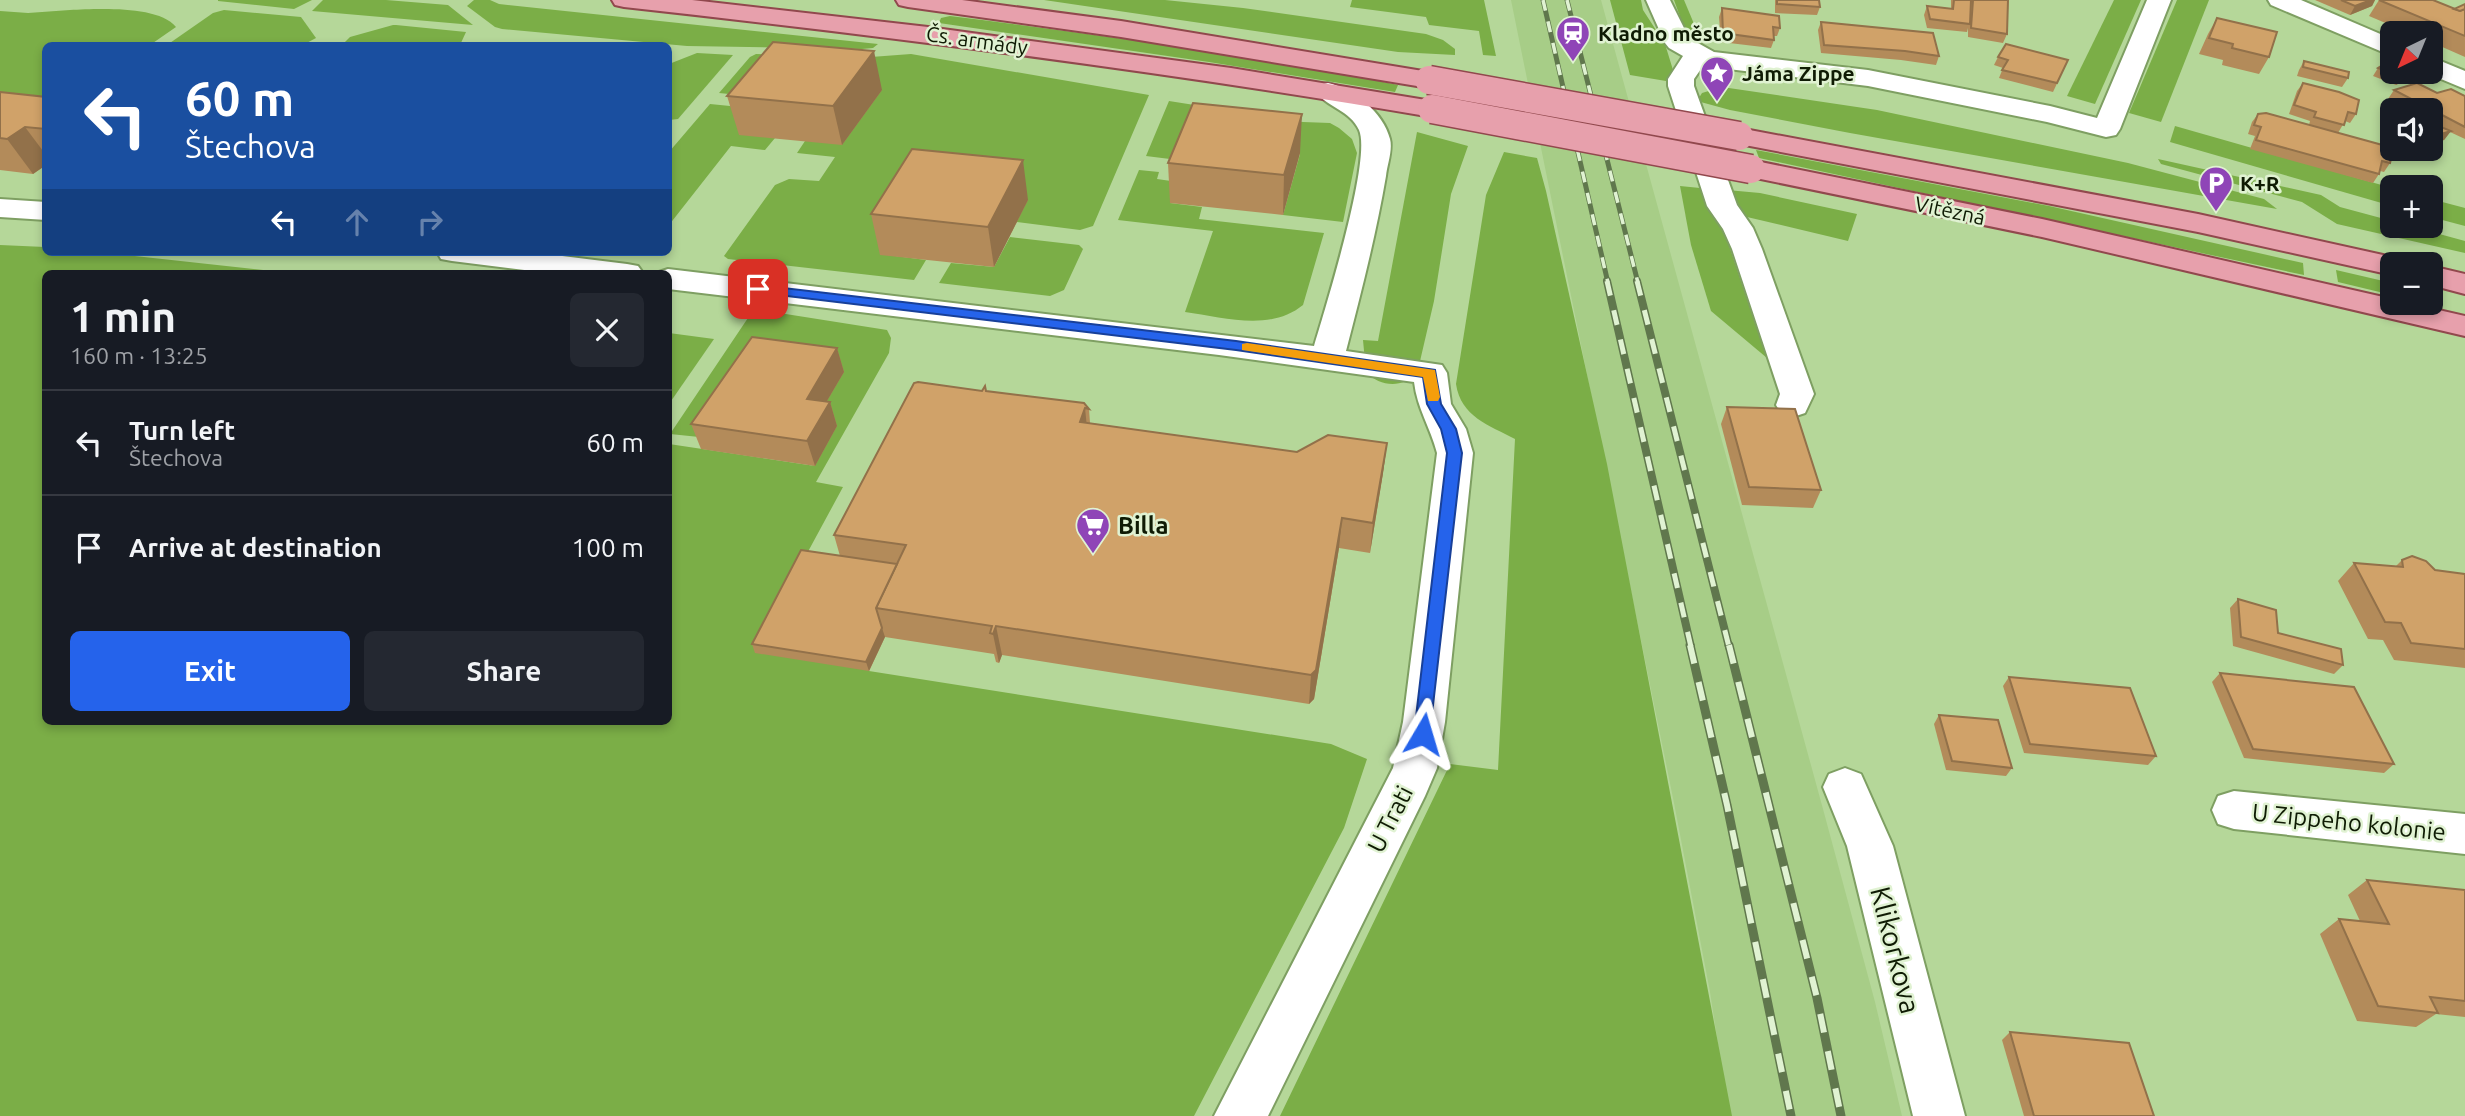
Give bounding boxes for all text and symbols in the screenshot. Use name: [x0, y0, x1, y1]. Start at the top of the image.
station icon: Kladno město: [1554, 14, 1592, 63]
street label: Čs. armády: [925, 21, 1029, 59]
place label: Kladno město: [1598, 21, 1734, 45]
north arrow: [2380, 21, 2443, 84]
map controls: [2380, 21, 2443, 315]
place icon: Jáma Zippe: [1698, 54, 1736, 103]
place label: Jáma Zippe: [1742, 61, 1855, 85]
icon: left: [70, 70, 161, 161]
text: 60 m: [185, 70, 294, 125]
button: sound: [2380, 98, 2443, 161]
text: Štechova: [185, 128, 316, 164]
parking icon: K+R: [2197, 164, 2235, 213]
place label: K+R: [2240, 171, 2280, 195]
button: +: [2380, 175, 2443, 238]
street label: Vítězná: [1913, 191, 1987, 229]
icon: left: [265, 203, 303, 241]
icon: ahead: [338, 203, 376, 241]
icon: right: [411, 203, 449, 241]
button: −: [2380, 252, 2443, 315]
pin: [728, 259, 788, 319]
icon: arrive: [739, 270, 777, 308]
text: 1 min: [70, 293, 176, 340]
button: close: [570, 293, 644, 367]
text: 160 m · 13:25: [70, 343, 208, 368]
text: Turn left: [129, 416, 235, 445]
icon: left: [70, 424, 108, 462]
text: 60 m: [586, 428, 644, 457]
text: Štechova: [129, 445, 223, 470]
supermarket icon: Billa: [1074, 506, 1112, 555]
place label: Billa: [1118, 512, 1168, 539]
icon: arrive: [70, 529, 108, 567]
text: Arrive at destination: [129, 533, 382, 562]
text: 100 m: [572, 533, 644, 562]
button: Exit: [70, 631, 350, 711]
button: Share: [364, 631, 644, 711]
position arrow: [1386, 697, 1460, 771]
street label: U Trati: [1362, 781, 1418, 857]
street label: U Zippeho kolonie: [2251, 798, 2447, 846]
street label: Klikorkova: [1865, 883, 1927, 1017]

